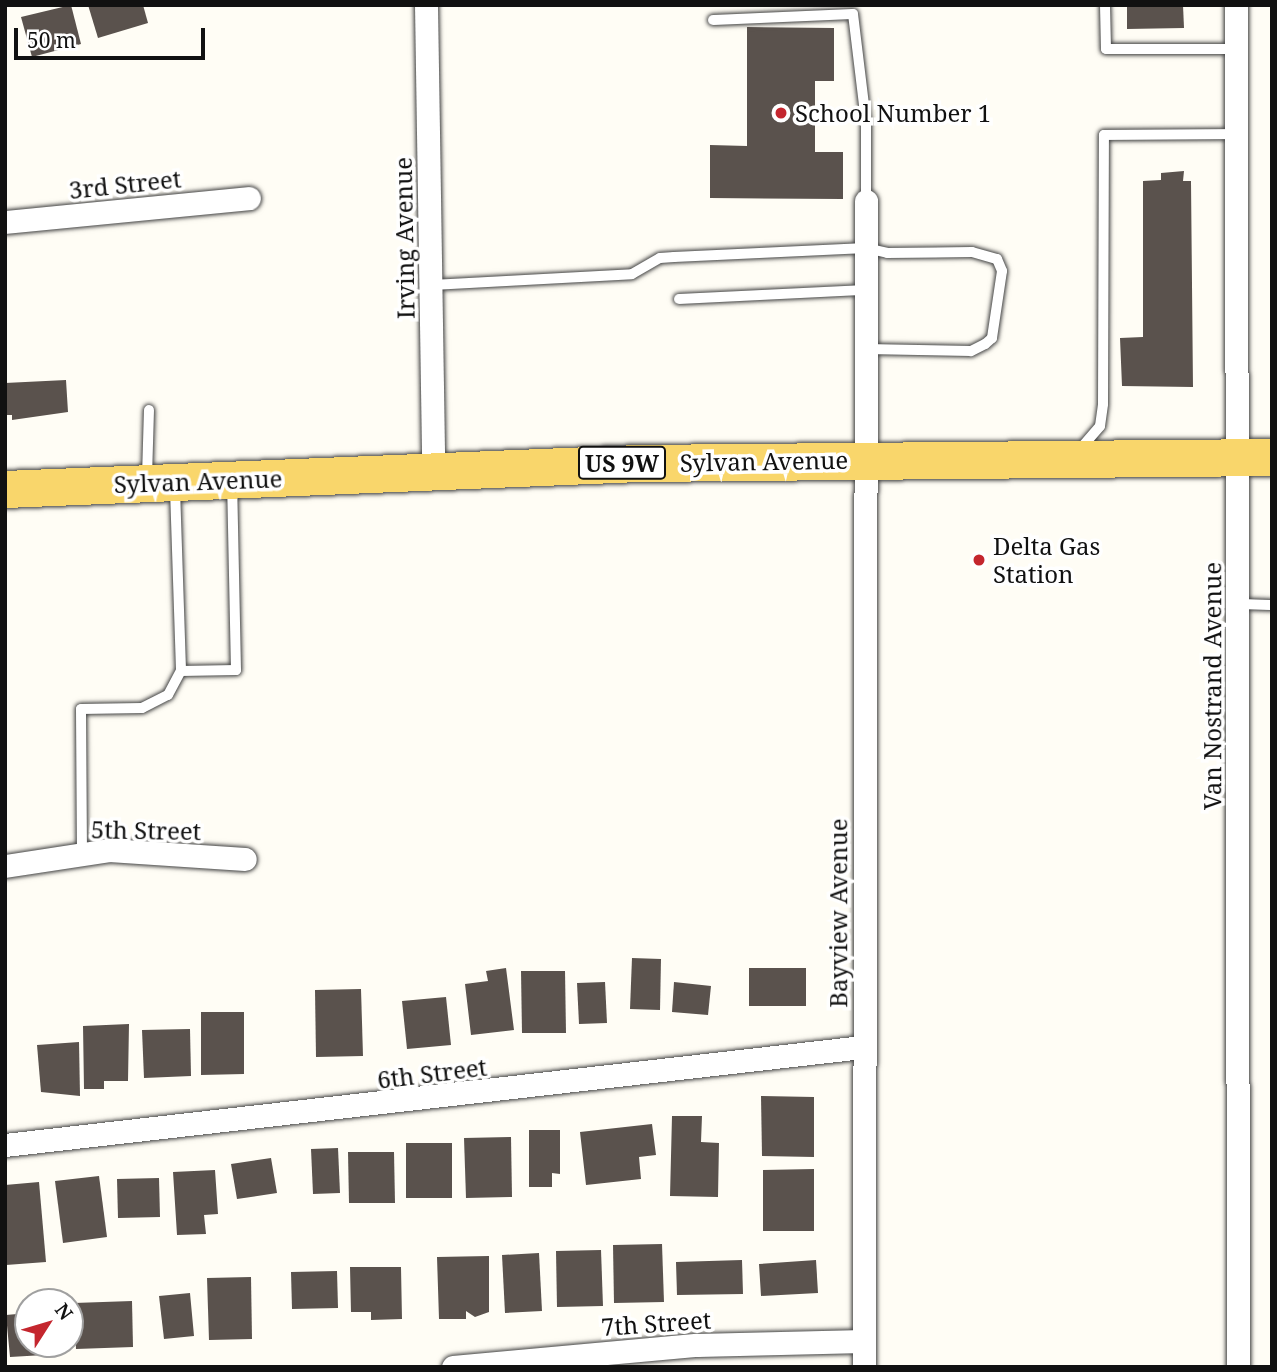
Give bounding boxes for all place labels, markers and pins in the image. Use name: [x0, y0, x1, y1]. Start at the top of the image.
place label: School Number 1: [795, 99, 991, 127]
marker: School Number 1: [773, 105, 789, 121]
place label: Delta Gas Station: [993, 532, 1100, 588]
marker: Delta Gas Station: [971, 552, 987, 568]

